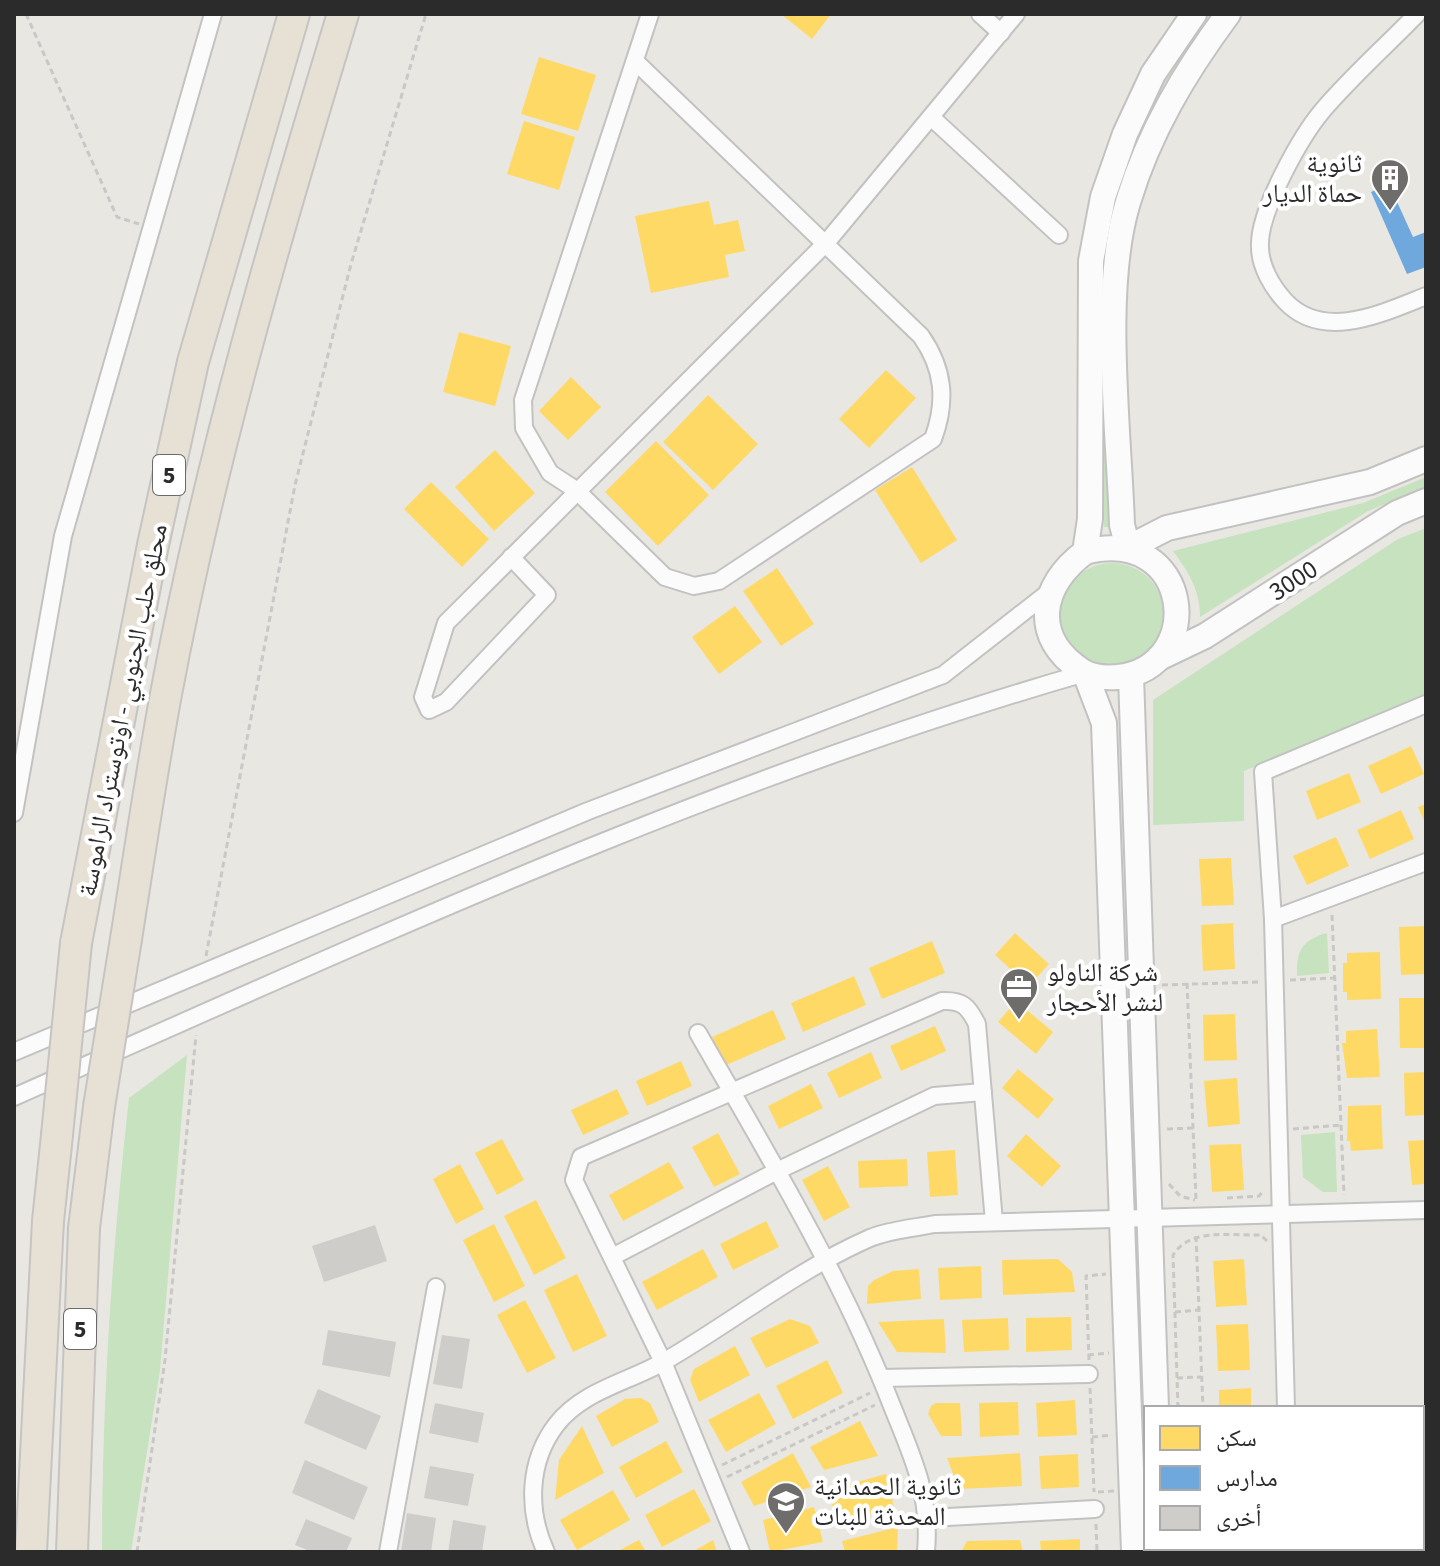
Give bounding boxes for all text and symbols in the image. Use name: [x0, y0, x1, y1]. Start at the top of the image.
place label: ثانوية حماة الديار: [1262, 145, 1362, 212]
building icon: ثانوية حماة الديار: [1369, 157, 1411, 212]
road number: 5: [153, 455, 185, 495]
street label: محلق حلب الجنوبي - اوتوستراد الراموسة: [68, 521, 178, 900]
street label: 3000: [1262, 551, 1325, 610]
place label: شركة الناولو لنشر الأحجار: [1046, 954, 1163, 1021]
office icon: شركة الناولو لنشر الأحجار: [998, 966, 1040, 1021]
road number: 5: [64, 1309, 96, 1349]
legend: [1144, 1406, 1424, 1550]
text: سكن: [1216, 1421, 1257, 1456]
text: مدارس: [1216, 1461, 1278, 1496]
place label: ثانوية الحمدانية المحدثة للبنات: [814, 1468, 961, 1535]
school or university icon: ثانوية الحمدانية المحدثة للبنات: [765, 1480, 807, 1535]
text: أخرى: [1216, 1501, 1262, 1536]

